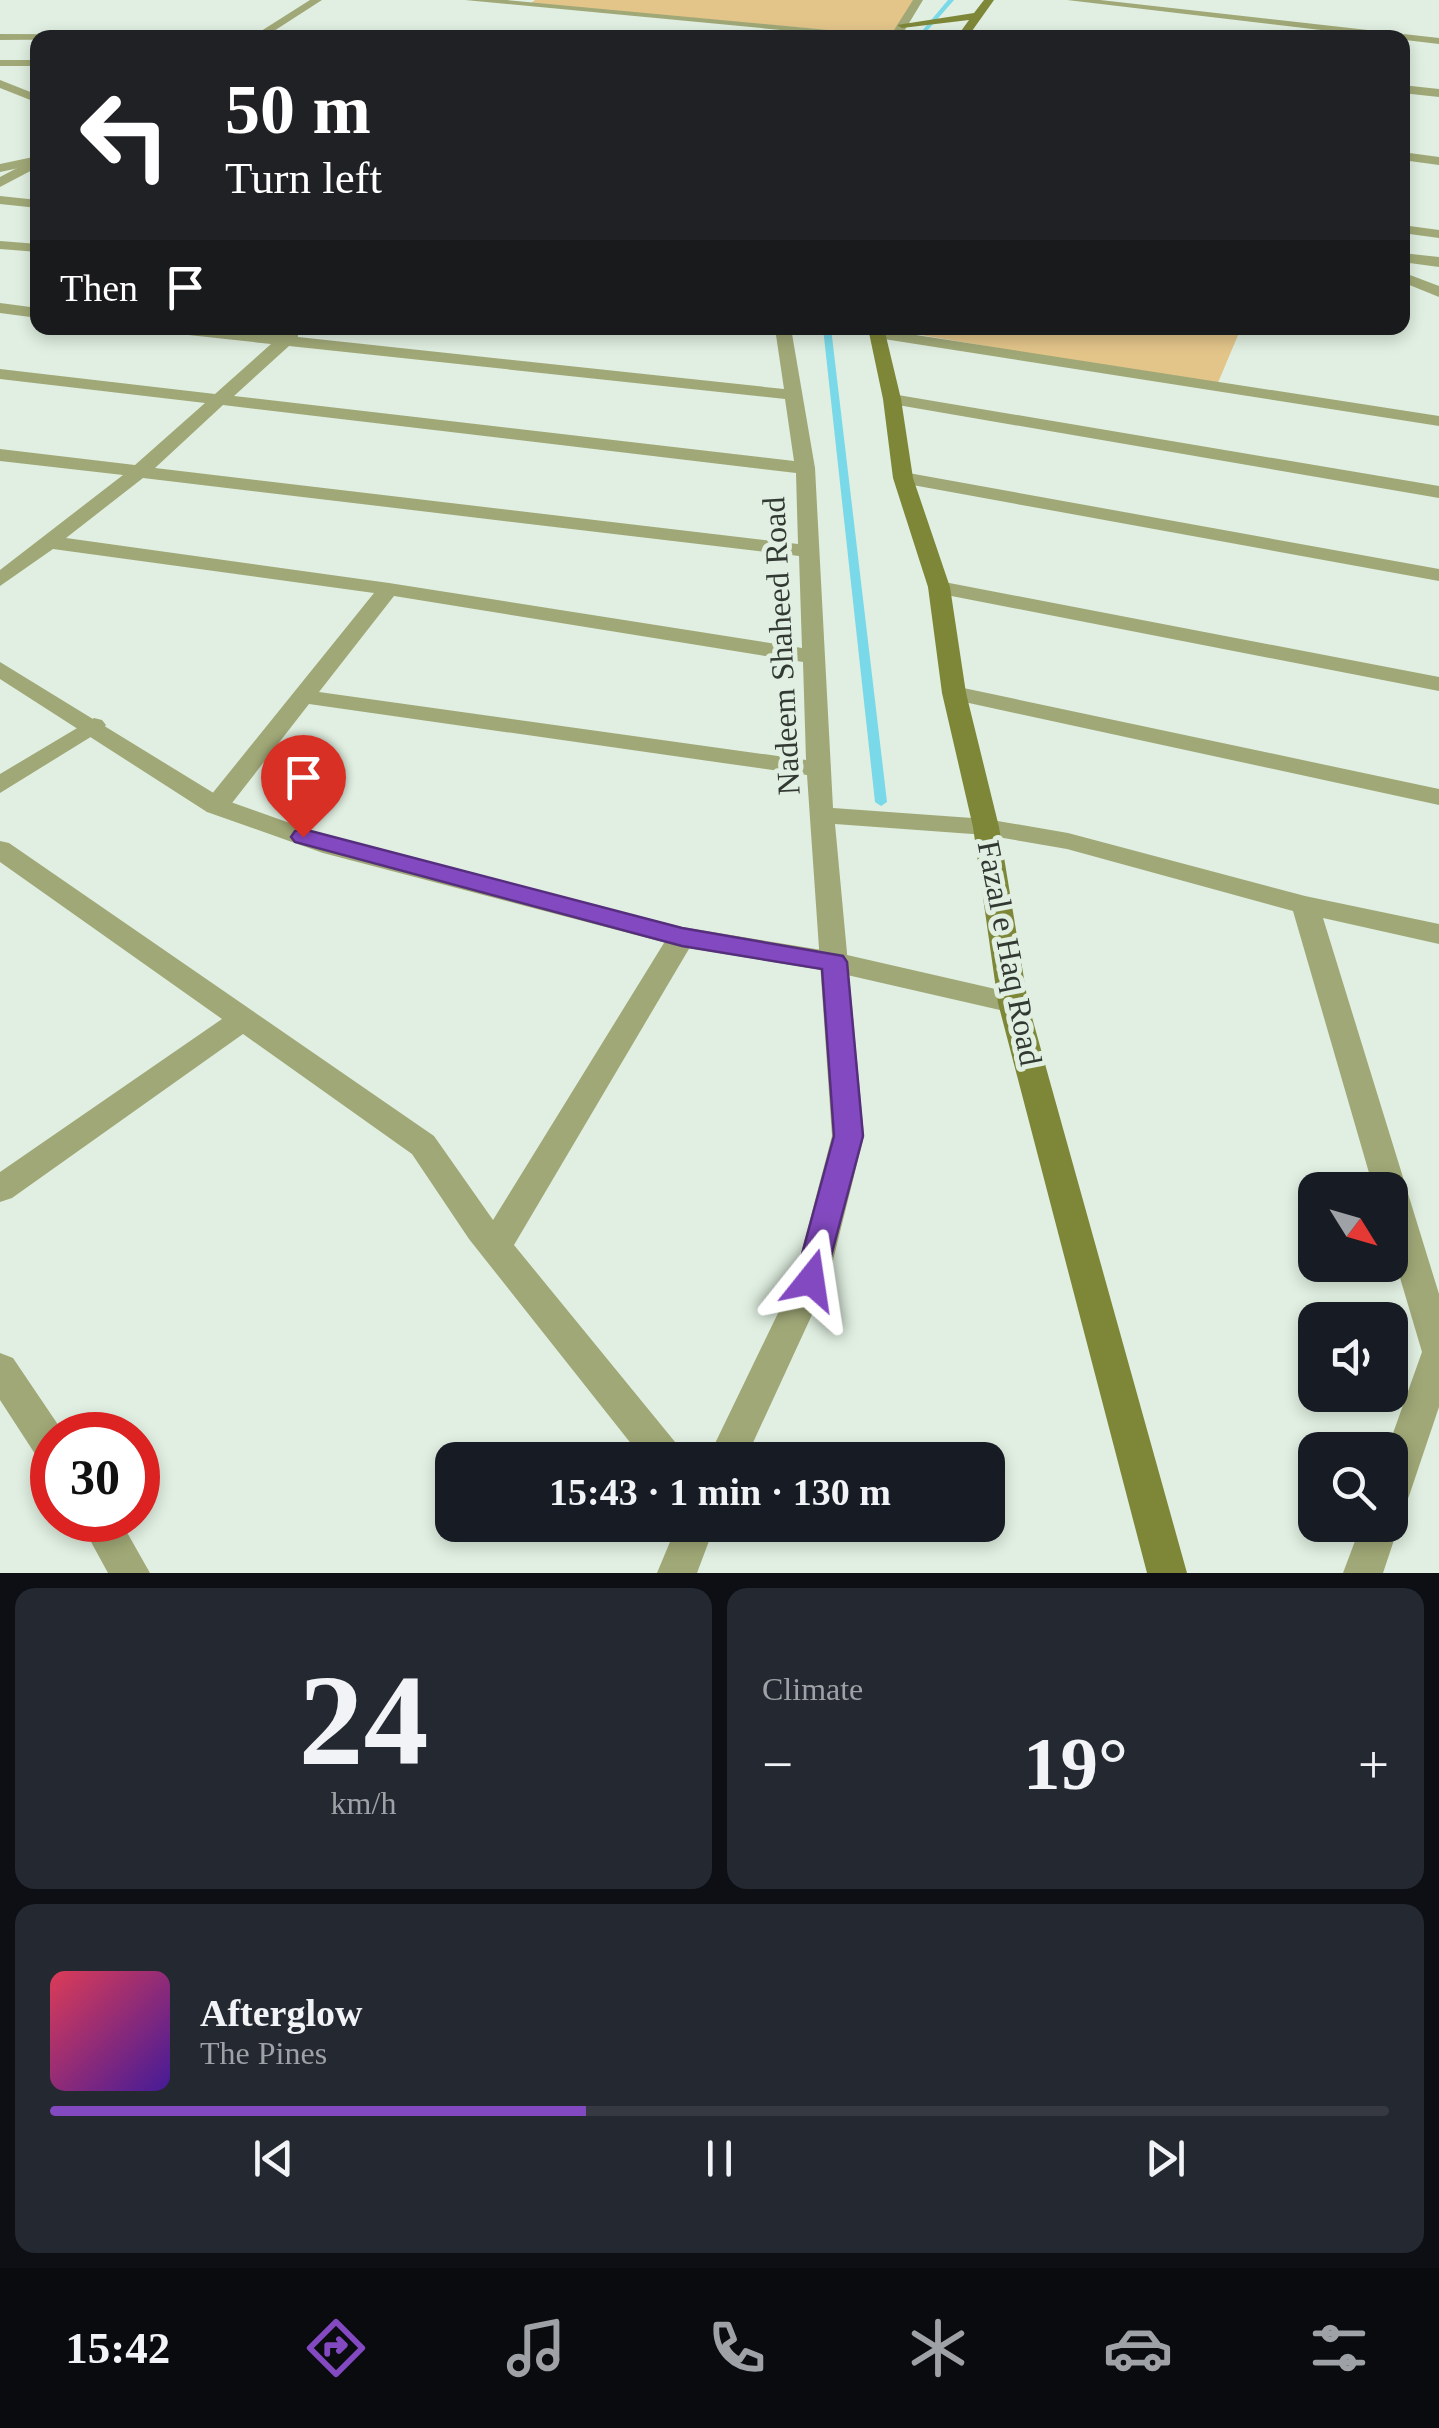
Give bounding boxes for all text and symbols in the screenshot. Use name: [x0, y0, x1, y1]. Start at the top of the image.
icon: left: [60, 70, 190, 200]
text: 50 m: [225, 71, 371, 148]
text: Turn left: [225, 153, 382, 203]
icon: arrive: [158, 260, 213, 315]
text: Then: [60, 267, 138, 309]
street label: Nadeem Shaheed Road: [755, 496, 807, 796]
pin: [261, 735, 346, 838]
icon: arrive: [276, 750, 331, 805]
street label: Fazal e Haq Road: [971, 837, 1049, 1069]
north arrow: [1298, 1172, 1408, 1282]
map controls: [1298, 1172, 1408, 1542]
position arrow: [759, 1228, 863, 1332]
button: sound: [1298, 1302, 1408, 1412]
speed limit sign: 30: [30, 1412, 160, 1542]
button: search: [1298, 1432, 1408, 1542]
text: 15:43 · 1 min · 130 m: [549, 1471, 891, 1513]
text: 24: [299, 1648, 429, 1792]
text: Climate: [762, 1671, 863, 1707]
text: 19°: [1023, 1722, 1128, 1805]
text: −: [762, 1734, 793, 1795]
text: +: [1358, 1734, 1389, 1795]
text: km/h: [331, 1785, 396, 1821]
text: Afterglow: [200, 1992, 362, 2034]
text: The Pines: [200, 2035, 327, 2071]
icon: previous: [246, 2131, 301, 2186]
icon: pause: [692, 2131, 747, 2186]
icon: next: [1138, 2131, 1193, 2186]
icon: directions: [301, 2313, 371, 2383]
icon: music: [501, 2313, 571, 2383]
icon: phone: [702, 2313, 772, 2383]
icon: climate: [903, 2313, 973, 2383]
icon: car: [1103, 2313, 1173, 2383]
icon: filters: [1304, 2313, 1374, 2383]
text: 15:42: [65, 2323, 170, 2373]

